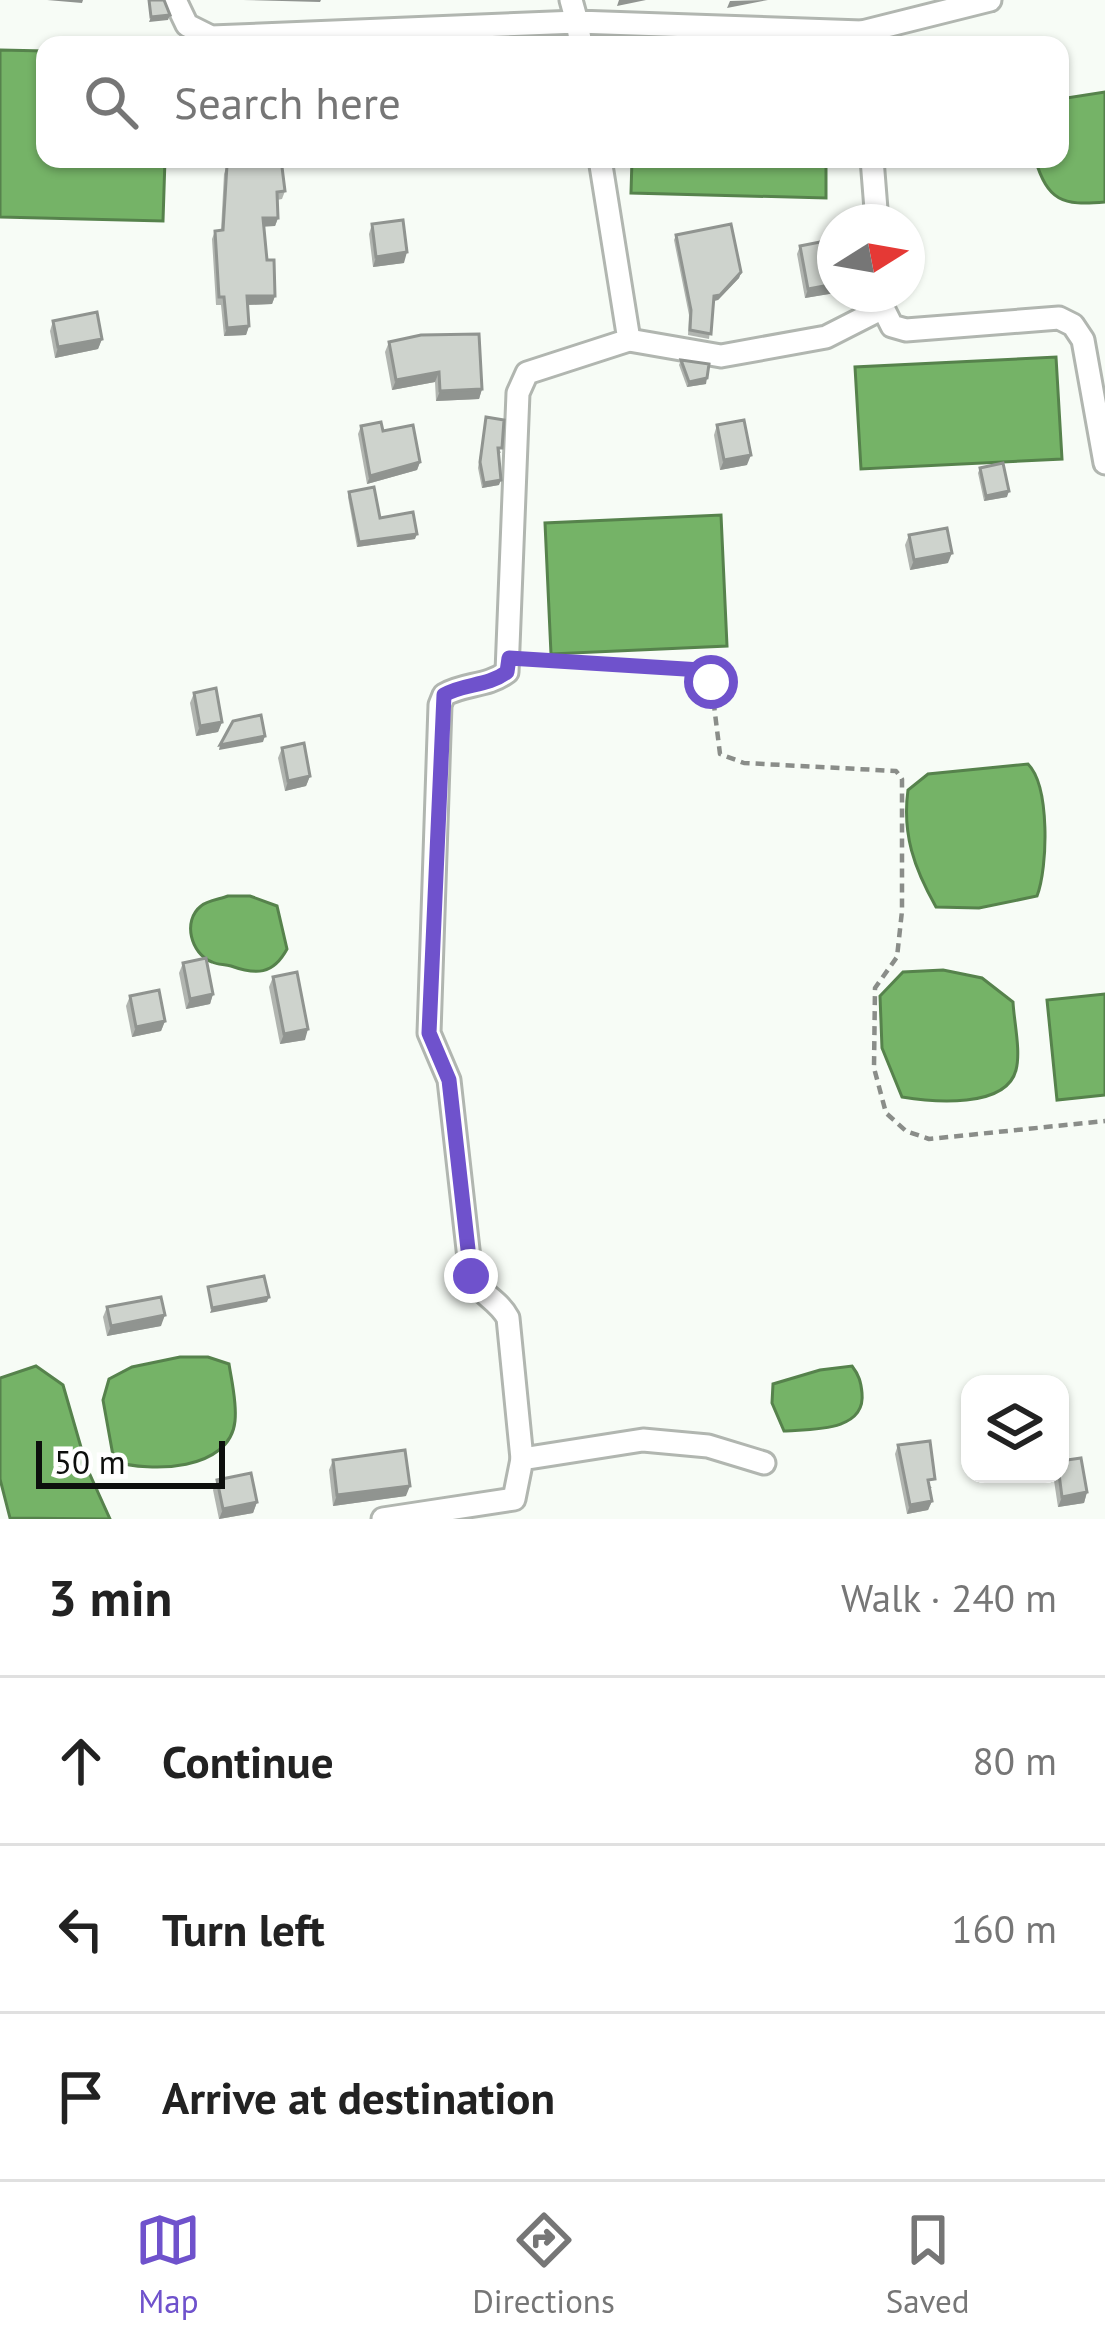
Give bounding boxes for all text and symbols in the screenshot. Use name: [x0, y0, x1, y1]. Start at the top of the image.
search box: [36, 36, 1069, 168]
icon: search: [78, 69, 144, 135]
text: Search here: [174, 73, 401, 131]
north arrow: [817, 204, 925, 312]
route start: [684, 655, 738, 709]
route end: [444, 1249, 498, 1303]
map controls: [961, 1375, 1069, 1483]
button: layers: [961, 1375, 1069, 1483]
scale bar: [36, 1435, 225, 1488]
text: 50 m: [54, 1440, 126, 1483]
text: 3 min: [48, 1564, 172, 1630]
text: Walk · 240 m: [841, 1572, 1057, 1623]
icon: ahead: [48, 1728, 114, 1794]
text: Continue: [162, 1732, 334, 1790]
text: 80 m: [972, 1735, 1057, 1786]
icon: left: [48, 1896, 114, 1962]
text: Turn left: [162, 1900, 325, 1958]
text: 160 m: [951, 1903, 1057, 1954]
icon: arrive: [48, 2064, 114, 2130]
text: Arrive at destination: [162, 2068, 555, 2126]
tab: Map: [135, 2207, 201, 2322]
tab: Directions: [472, 2207, 615, 2322]
tab: Saved: [886, 2207, 970, 2322]

